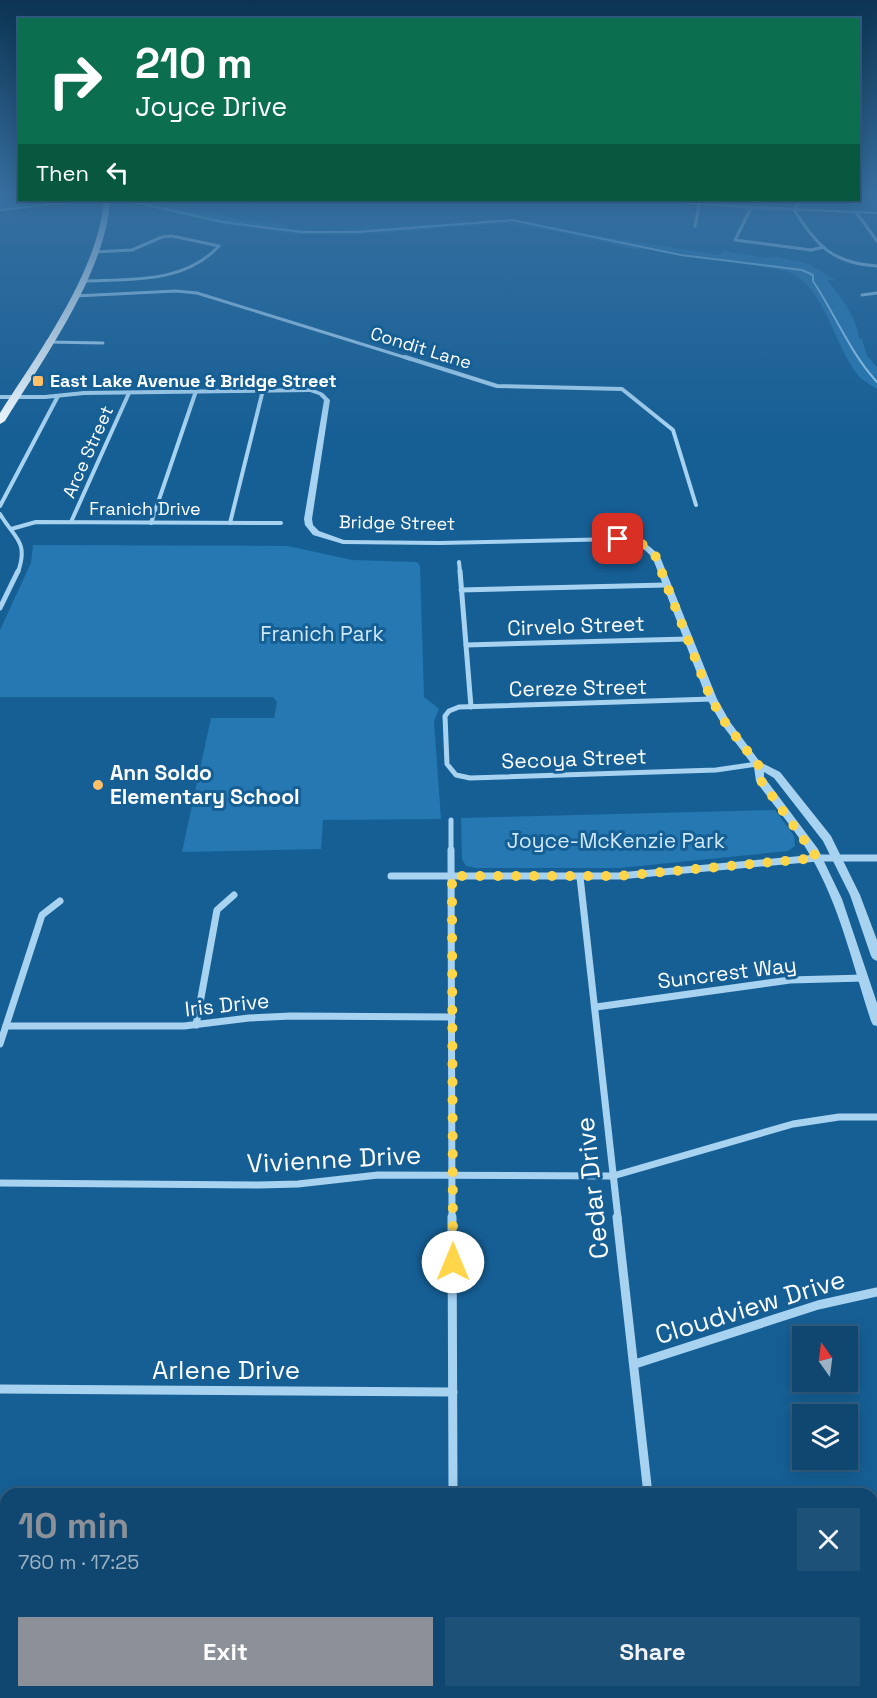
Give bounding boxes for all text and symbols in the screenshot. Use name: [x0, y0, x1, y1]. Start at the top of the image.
text: 210 m: [135, 37, 253, 90]
icon: right: [36, 42, 114, 120]
text: Joyce Drive: [135, 89, 287, 124]
icon: left: [101, 156, 134, 189]
text: Then: [36, 159, 89, 187]
street label: Condit Lane: [368, 321, 474, 374]
place label: East Lake Avenue & Bridge Street: [50, 369, 337, 392]
marker: East Lake Avenue & Bridge Street: [31, 374, 45, 388]
street label: Arce Street: [57, 402, 118, 502]
street label: Franich Drive: [89, 497, 201, 520]
street label: Bridge Street: [339, 510, 455, 535]
pin: [592, 513, 643, 564]
icon: arrive: [601, 522, 634, 555]
street label: Cirvelo Street: [507, 610, 645, 641]
park label: Franich Park: [260, 620, 384, 647]
street label: Cereze Street: [509, 673, 647, 702]
street label: Secoya Street: [501, 742, 647, 775]
place label: Ann Soldo Elementary School: [110, 759, 300, 810]
marker: Ann Soldo Elementary School: [91, 778, 105, 792]
park label: Joyce-McKenzie Park: [507, 827, 725, 854]
street label: Suncrest Way: [656, 951, 798, 994]
street label: Iris Drive: [183, 987, 271, 1022]
street label: Cedar Drive: [568, 1115, 616, 1261]
street label: Vivienne Drive: [246, 1137, 422, 1181]
position arrow: [421, 1230, 485, 1294]
street label: Cloudview Drive: [651, 1262, 849, 1352]
north arrow: [792, 1326, 858, 1392]
map controls: [792, 1326, 858, 1470]
street label: Arlene Drive: [152, 1353, 300, 1387]
button: layers: [792, 1404, 858, 1470]
text: 10 min: [18, 1503, 129, 1549]
button: close: [797, 1508, 860, 1571]
text: 760 m · 17:25: [18, 1549, 139, 1575]
button: Exit: [18, 1617, 433, 1686]
button: Share: [445, 1617, 860, 1686]

